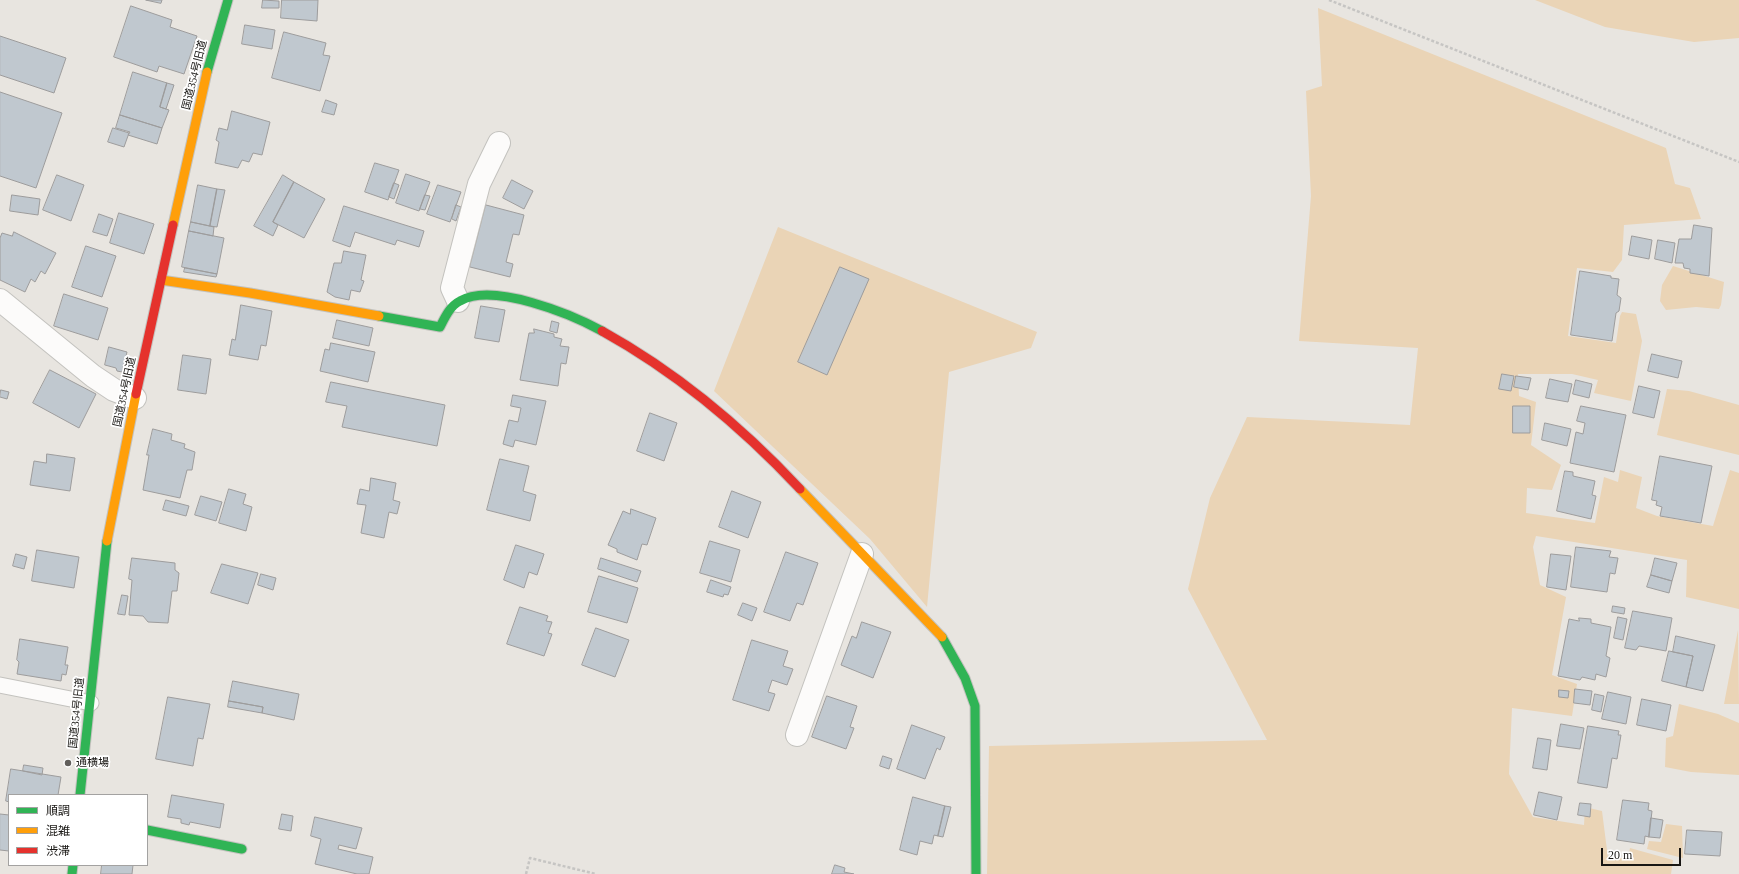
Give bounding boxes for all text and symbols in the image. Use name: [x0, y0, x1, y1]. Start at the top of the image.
street label: 国道354号旧道: [180, 39, 210, 111]
street label: 国道354号旧道: [111, 356, 139, 428]
street label: 国道354号旧道: [67, 677, 87, 749]
place label: 通横場: [76, 756, 109, 770]
marker: 通横場: [63, 758, 73, 768]
legend: [8, 794, 148, 866]
text: 順調: [46, 804, 70, 818]
text: 混雑: [46, 824, 70, 838]
scale bar: [1603, 840, 1683, 866]
text: 渋滞: [46, 844, 70, 858]
text: 20 m: [1608, 848, 1632, 862]

